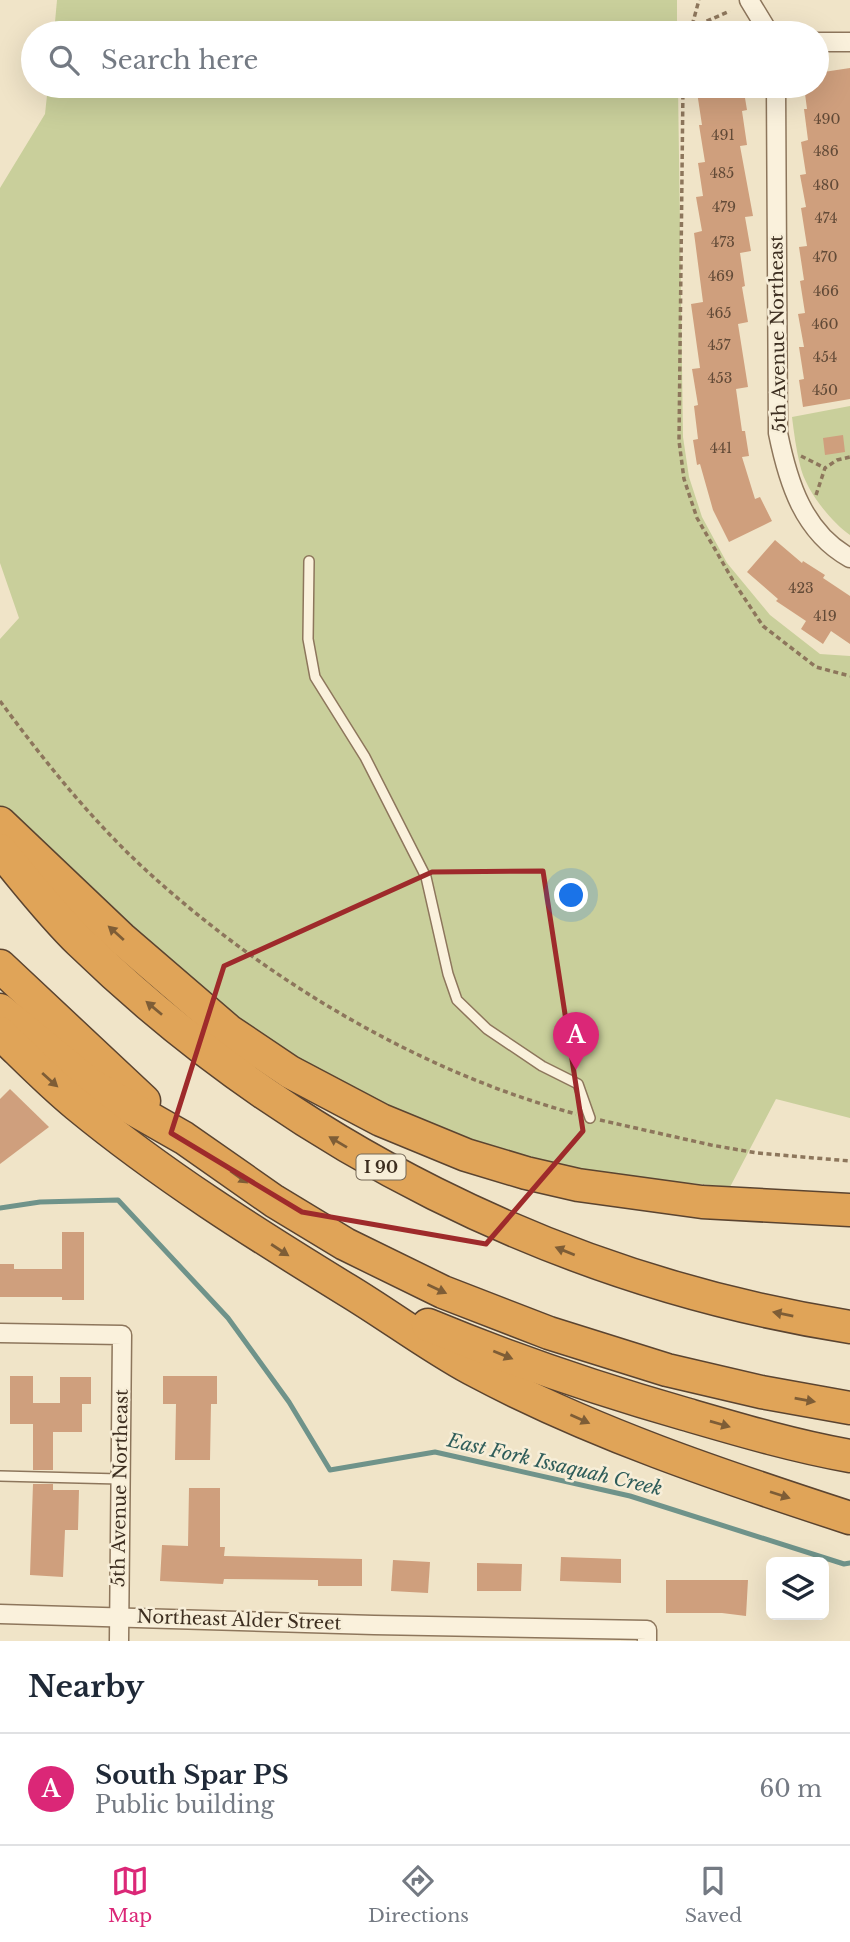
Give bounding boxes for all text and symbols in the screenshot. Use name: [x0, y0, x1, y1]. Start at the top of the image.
search box: [21, 21, 829, 98]
icon: search: [45, 41, 83, 79]
text: Search here: [101, 44, 258, 76]
house number: 490: [813, 110, 841, 128]
house number: 491: [711, 126, 735, 144]
house number: 486: [813, 142, 839, 160]
house number: 485: [710, 164, 734, 182]
house number: 480: [813, 176, 839, 194]
house number: 479: [712, 198, 736, 216]
house number: 474: [814, 209, 838, 227]
house number: 473: [711, 233, 735, 251]
street label: 5th Avenue Northeast: [765, 235, 791, 433]
house number: 470: [812, 248, 838, 266]
house number: 469: [708, 267, 734, 285]
house number: 466: [813, 282, 839, 300]
house number: 465: [706, 304, 732, 322]
house number: 460: [811, 315, 839, 333]
house number: 457: [707, 336, 732, 354]
house number: 454: [813, 348, 837, 366]
house number: 453: [708, 369, 732, 387]
house number: 450: [812, 381, 838, 399]
house number: 441: [710, 439, 732, 457]
house number: 423: [788, 579, 814, 597]
house number: 419: [813, 607, 837, 625]
your location: [554, 878, 588, 912]
one-way arrow: [107, 925, 125, 941]
one-way arrow: [146, 1001, 163, 1016]
pin: A: [553, 1012, 599, 1070]
one-way arrow: [41, 1072, 59, 1088]
one-way arrow: [329, 1136, 348, 1148]
road number: I 90: [356, 1154, 406, 1180]
one-way arrow: [230, 1170, 248, 1184]
one-way arrow: [271, 1243, 290, 1256]
one-way arrow: [554, 1245, 575, 1256]
one-way arrow: [427, 1283, 447, 1295]
one-way arrow: [772, 1309, 794, 1320]
one-way arrow: [493, 1350, 514, 1361]
street label: 5th Avenue Northeast: [107, 1389, 133, 1587]
one-way arrow: [794, 1395, 816, 1406]
one-way arrow: [570, 1413, 590, 1425]
one-way arrow: [710, 1420, 731, 1430]
water label: East Fork Issaquah Creek: [444, 1428, 665, 1500]
one-way arrow: [770, 1490, 791, 1501]
map controls: [766, 1557, 829, 1620]
button: layers: [766, 1557, 829, 1620]
street label: Northeast Alder Street: [136, 1605, 342, 1635]
text: Nearby: [28, 1668, 144, 1705]
text: South Spar PS: [95, 1759, 289, 1791]
text: A: [42, 1775, 60, 1803]
text: 60 m: [760, 1775, 822, 1803]
text: Public building: [95, 1791, 274, 1819]
tab: Map: [108, 1862, 152, 1927]
tab: Directions: [368, 1862, 469, 1927]
tab: Saved: [685, 1862, 742, 1927]

